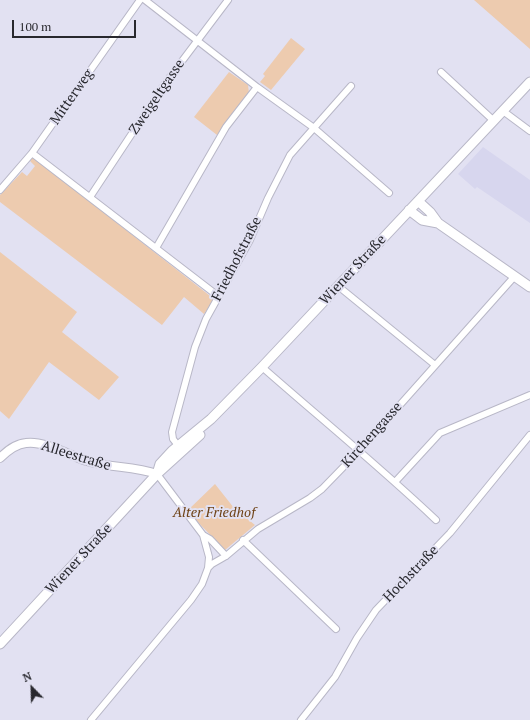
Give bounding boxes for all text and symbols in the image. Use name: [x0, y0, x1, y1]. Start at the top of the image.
scale bar: [14, 12, 138, 38]
text: 100 m: [19, 19, 51, 34]
street label: Zweigeltgasse: [126, 56, 188, 138]
street label: Mitterweg: [47, 66, 97, 128]
street label: Friedhofstraße: [209, 214, 265, 304]
street label: Wiener Straße: [316, 232, 390, 308]
street label: Kirchengasse: [338, 399, 406, 471]
street label: Alleestraße: [39, 437, 113, 475]
park label: Alter Friedhof: [173, 505, 255, 521]
street label: Wiener Straße: [42, 521, 116, 597]
street label: Hochstraße: [380, 542, 442, 606]
north arrow: [12, 668, 52, 708]
text: N: [21, 669, 34, 685]

